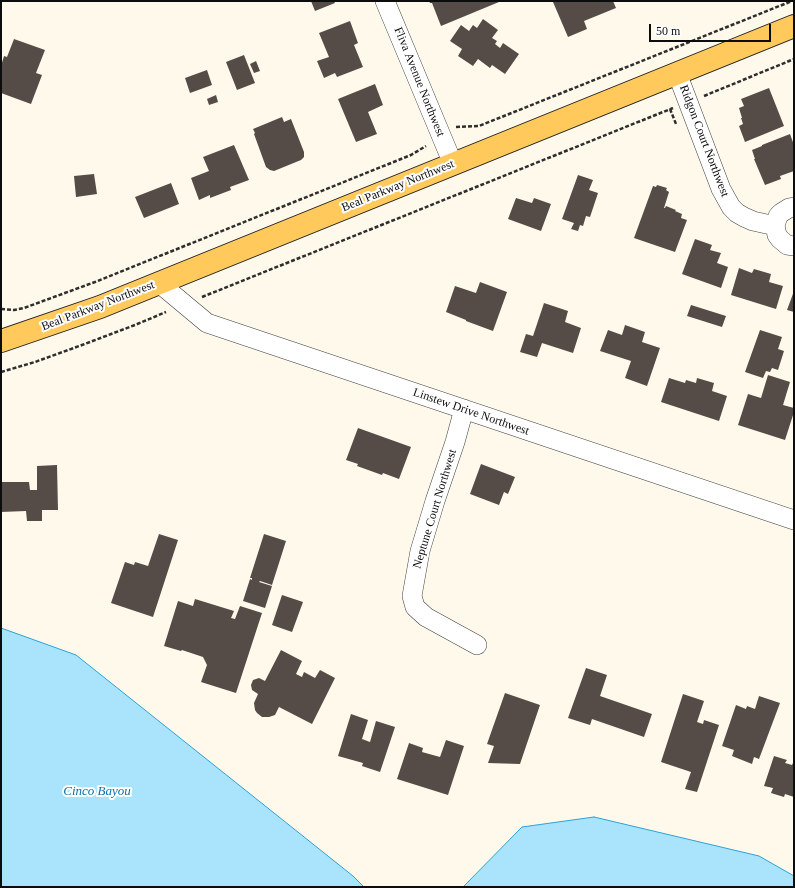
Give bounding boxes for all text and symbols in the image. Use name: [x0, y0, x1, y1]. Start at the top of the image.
scale bar: [651, 16, 773, 42]
text: 50 m: [656, 24, 680, 38]
street label: Fliva Avenue Northwest: [390, 25, 448, 139]
street label: Ridgon Court Northwest: [676, 83, 732, 199]
street label: Beal Parkway Northwest: [340, 157, 456, 215]
street label: Beal Parkway Northwest: [39, 278, 157, 334]
street label: Linstew Drive Northwest: [411, 385, 531, 439]
street label: Neptune Court Northwest: [410, 448, 460, 570]
water label: Cinco Bayou: [63, 784, 131, 800]

